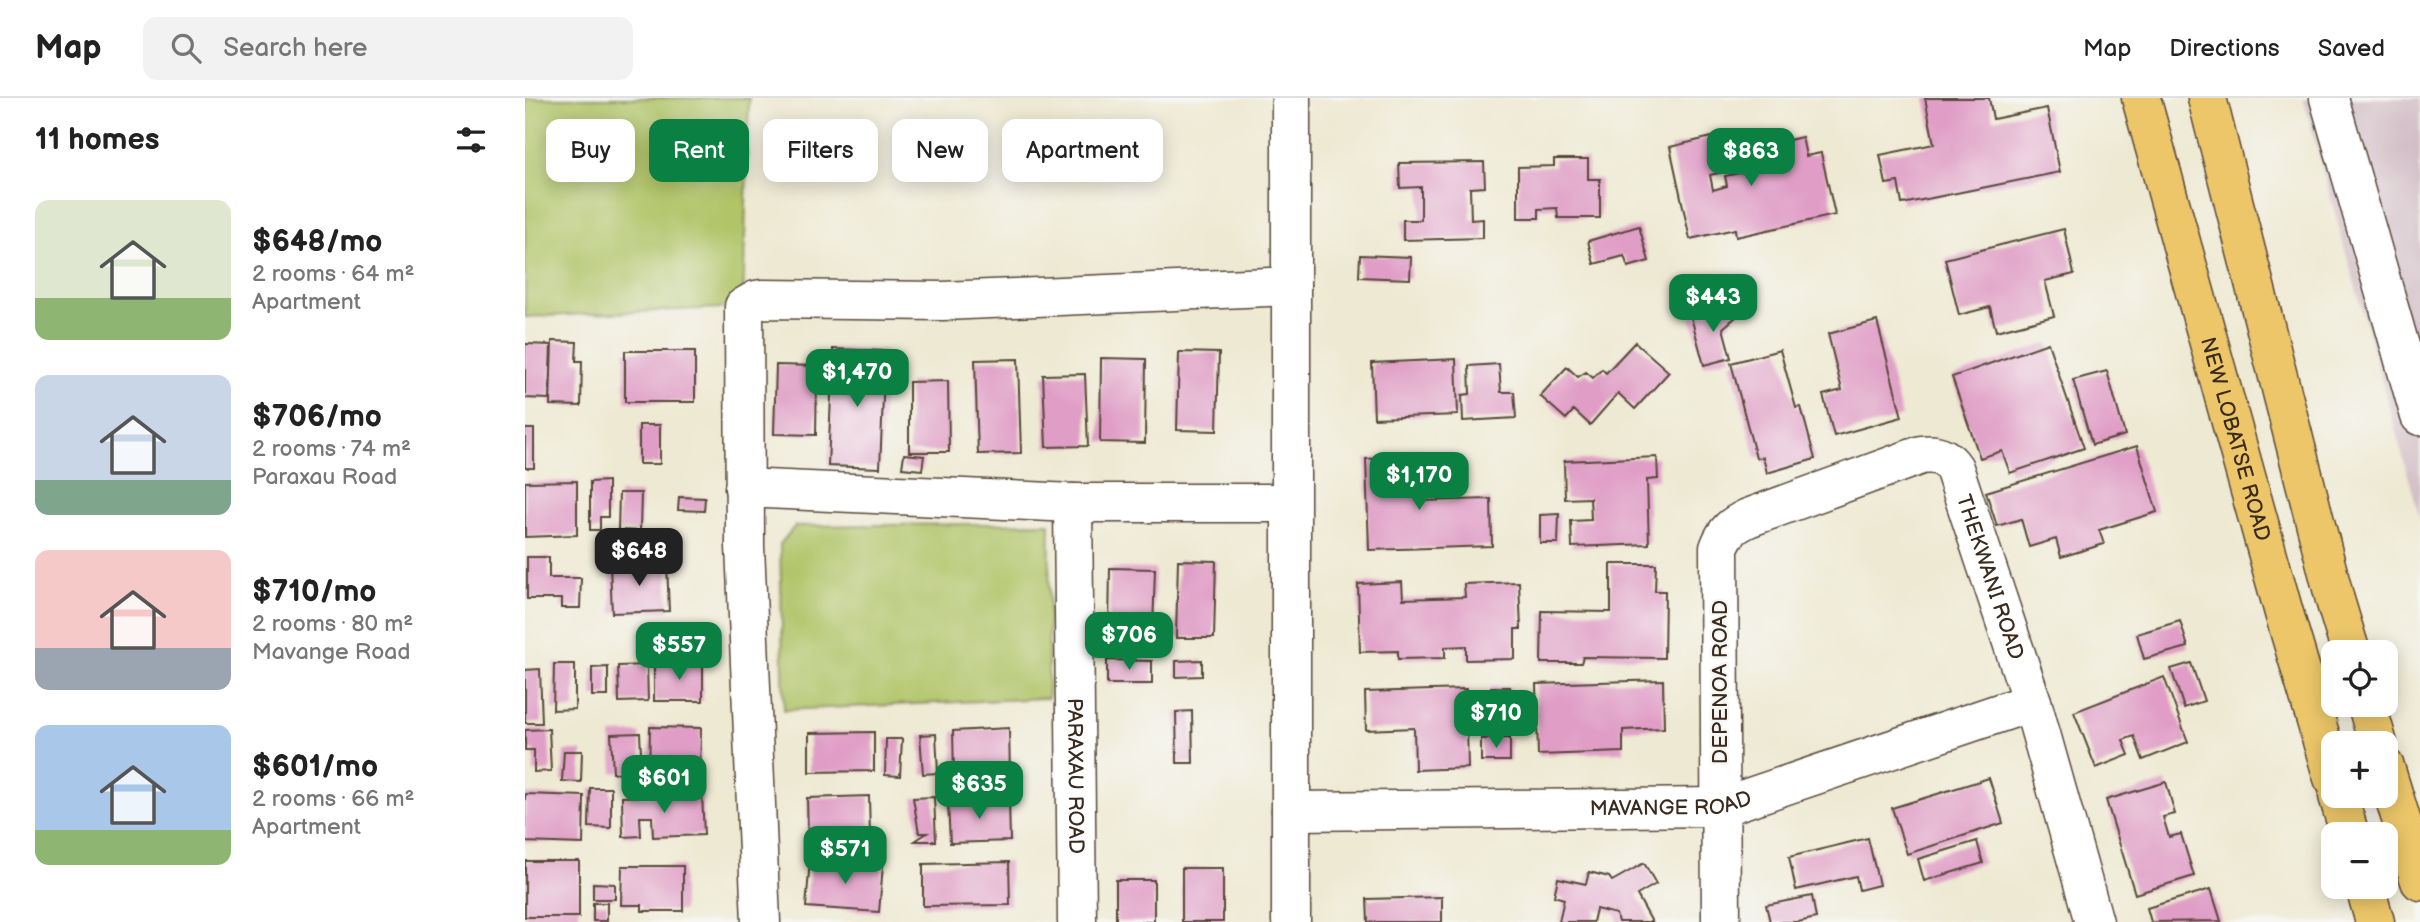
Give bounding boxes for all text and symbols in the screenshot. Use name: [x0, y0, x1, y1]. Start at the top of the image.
search box: [143, 17, 633, 80]
text: Map: [35, 28, 101, 68]
icon: search: [167, 29, 205, 67]
text: Search here: [223, 33, 367, 64]
text: Map: [2083, 34, 2131, 63]
text: Directions: [2169, 34, 2280, 63]
text: Saved: [2318, 34, 2385, 63]
chip: Buy: [546, 119, 635, 182]
chip: Rent: [649, 119, 749, 182]
chip: Filters: [763, 119, 878, 182]
chip: New: [892, 119, 988, 182]
chip: Apartment: [1002, 119, 1163, 182]
icon: filters: [452, 121, 490, 159]
text: 11 homes: [35, 122, 159, 158]
pin: $863: [1710, 129, 1792, 188]
text: $863: [1723, 137, 1779, 165]
text: $648/mo: [252, 224, 382, 260]
icon: home: [91, 228, 175, 312]
text: 2 rooms · 64 m²: [252, 260, 414, 288]
pin: $443: [1672, 274, 1754, 334]
text: $443: [1685, 283, 1741, 311]
text: Apartment: [252, 288, 361, 316]
street label: NEW LOBATSE ROAD: [2196, 334, 2276, 544]
pin: $1,470: [800, 350, 914, 409]
text: $1,470: [822, 358, 892, 386]
text: $706/mo: [252, 399, 382, 435]
icon: home: [91, 403, 175, 487]
text: 2 rooms · 74 m²: [252, 435, 411, 463]
pin: $1,170: [1362, 452, 1476, 512]
text: $1,170: [1386, 461, 1452, 489]
text: Paraxau Road: [252, 463, 397, 491]
street label: THEKWANI ROAD: [1951, 491, 2029, 663]
pin: $648: [598, 528, 680, 588]
text: $648: [611, 537, 667, 565]
text: $710/mo: [252, 574, 376, 610]
icon: home: [91, 578, 175, 662]
street label: DEPENOA ROAD: [1708, 600, 1733, 764]
text: 2 rooms · 80 m²: [252, 610, 413, 638]
pin: $706: [1088, 612, 1170, 672]
text: $706: [1101, 621, 1157, 649]
pin: $557: [638, 622, 720, 682]
text: $557: [652, 631, 706, 659]
text: Mavange Road: [252, 638, 410, 666]
map controls: [2321, 640, 2398, 899]
button: locate: [2321, 640, 2398, 717]
pin: $710: [1455, 690, 1537, 750]
street label: PARAXAU ROAD: [1062, 698, 1089, 854]
text: $710: [1470, 699, 1522, 727]
button: +: [2321, 731, 2398, 808]
text: $601/mo: [252, 749, 378, 785]
icon: home: [91, 753, 175, 837]
pin: $601: [623, 756, 705, 815]
pin: $635: [938, 762, 1020, 821]
text: $601: [637, 764, 691, 792]
text: $635: [951, 770, 1007, 798]
text: 2 rooms · 66 m²: [252, 785, 414, 813]
street label: MAVANGE ROAD: [1589, 785, 1755, 821]
text: Apartment: [252, 813, 361, 841]
button: −: [2321, 822, 2398, 899]
pin: $571: [804, 826, 886, 886]
text: $571: [820, 835, 870, 863]

